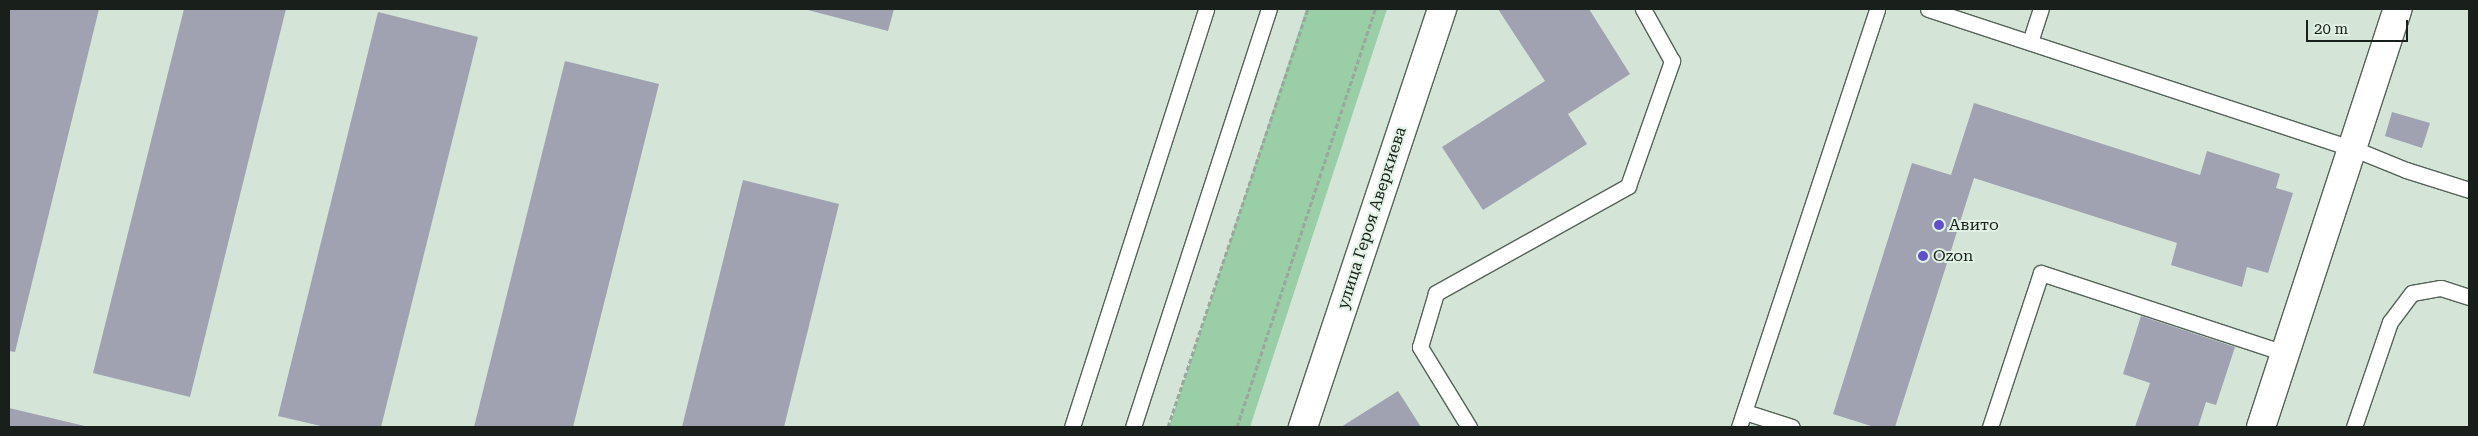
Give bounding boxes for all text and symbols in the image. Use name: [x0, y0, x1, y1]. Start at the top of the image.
scale bar: [2308, 10, 2410, 42]
text: 20 m: [2314, 20, 2348, 38]
street label: улица Героя Аверкиева: [1333, 124, 1411, 312]
place label: Авито: [1949, 215, 1999, 235]
marker: Авито: [1933, 219, 1945, 231]
place label: Ozon: [1933, 246, 1973, 266]
marker: Ozon: [1917, 250, 1929, 262]

